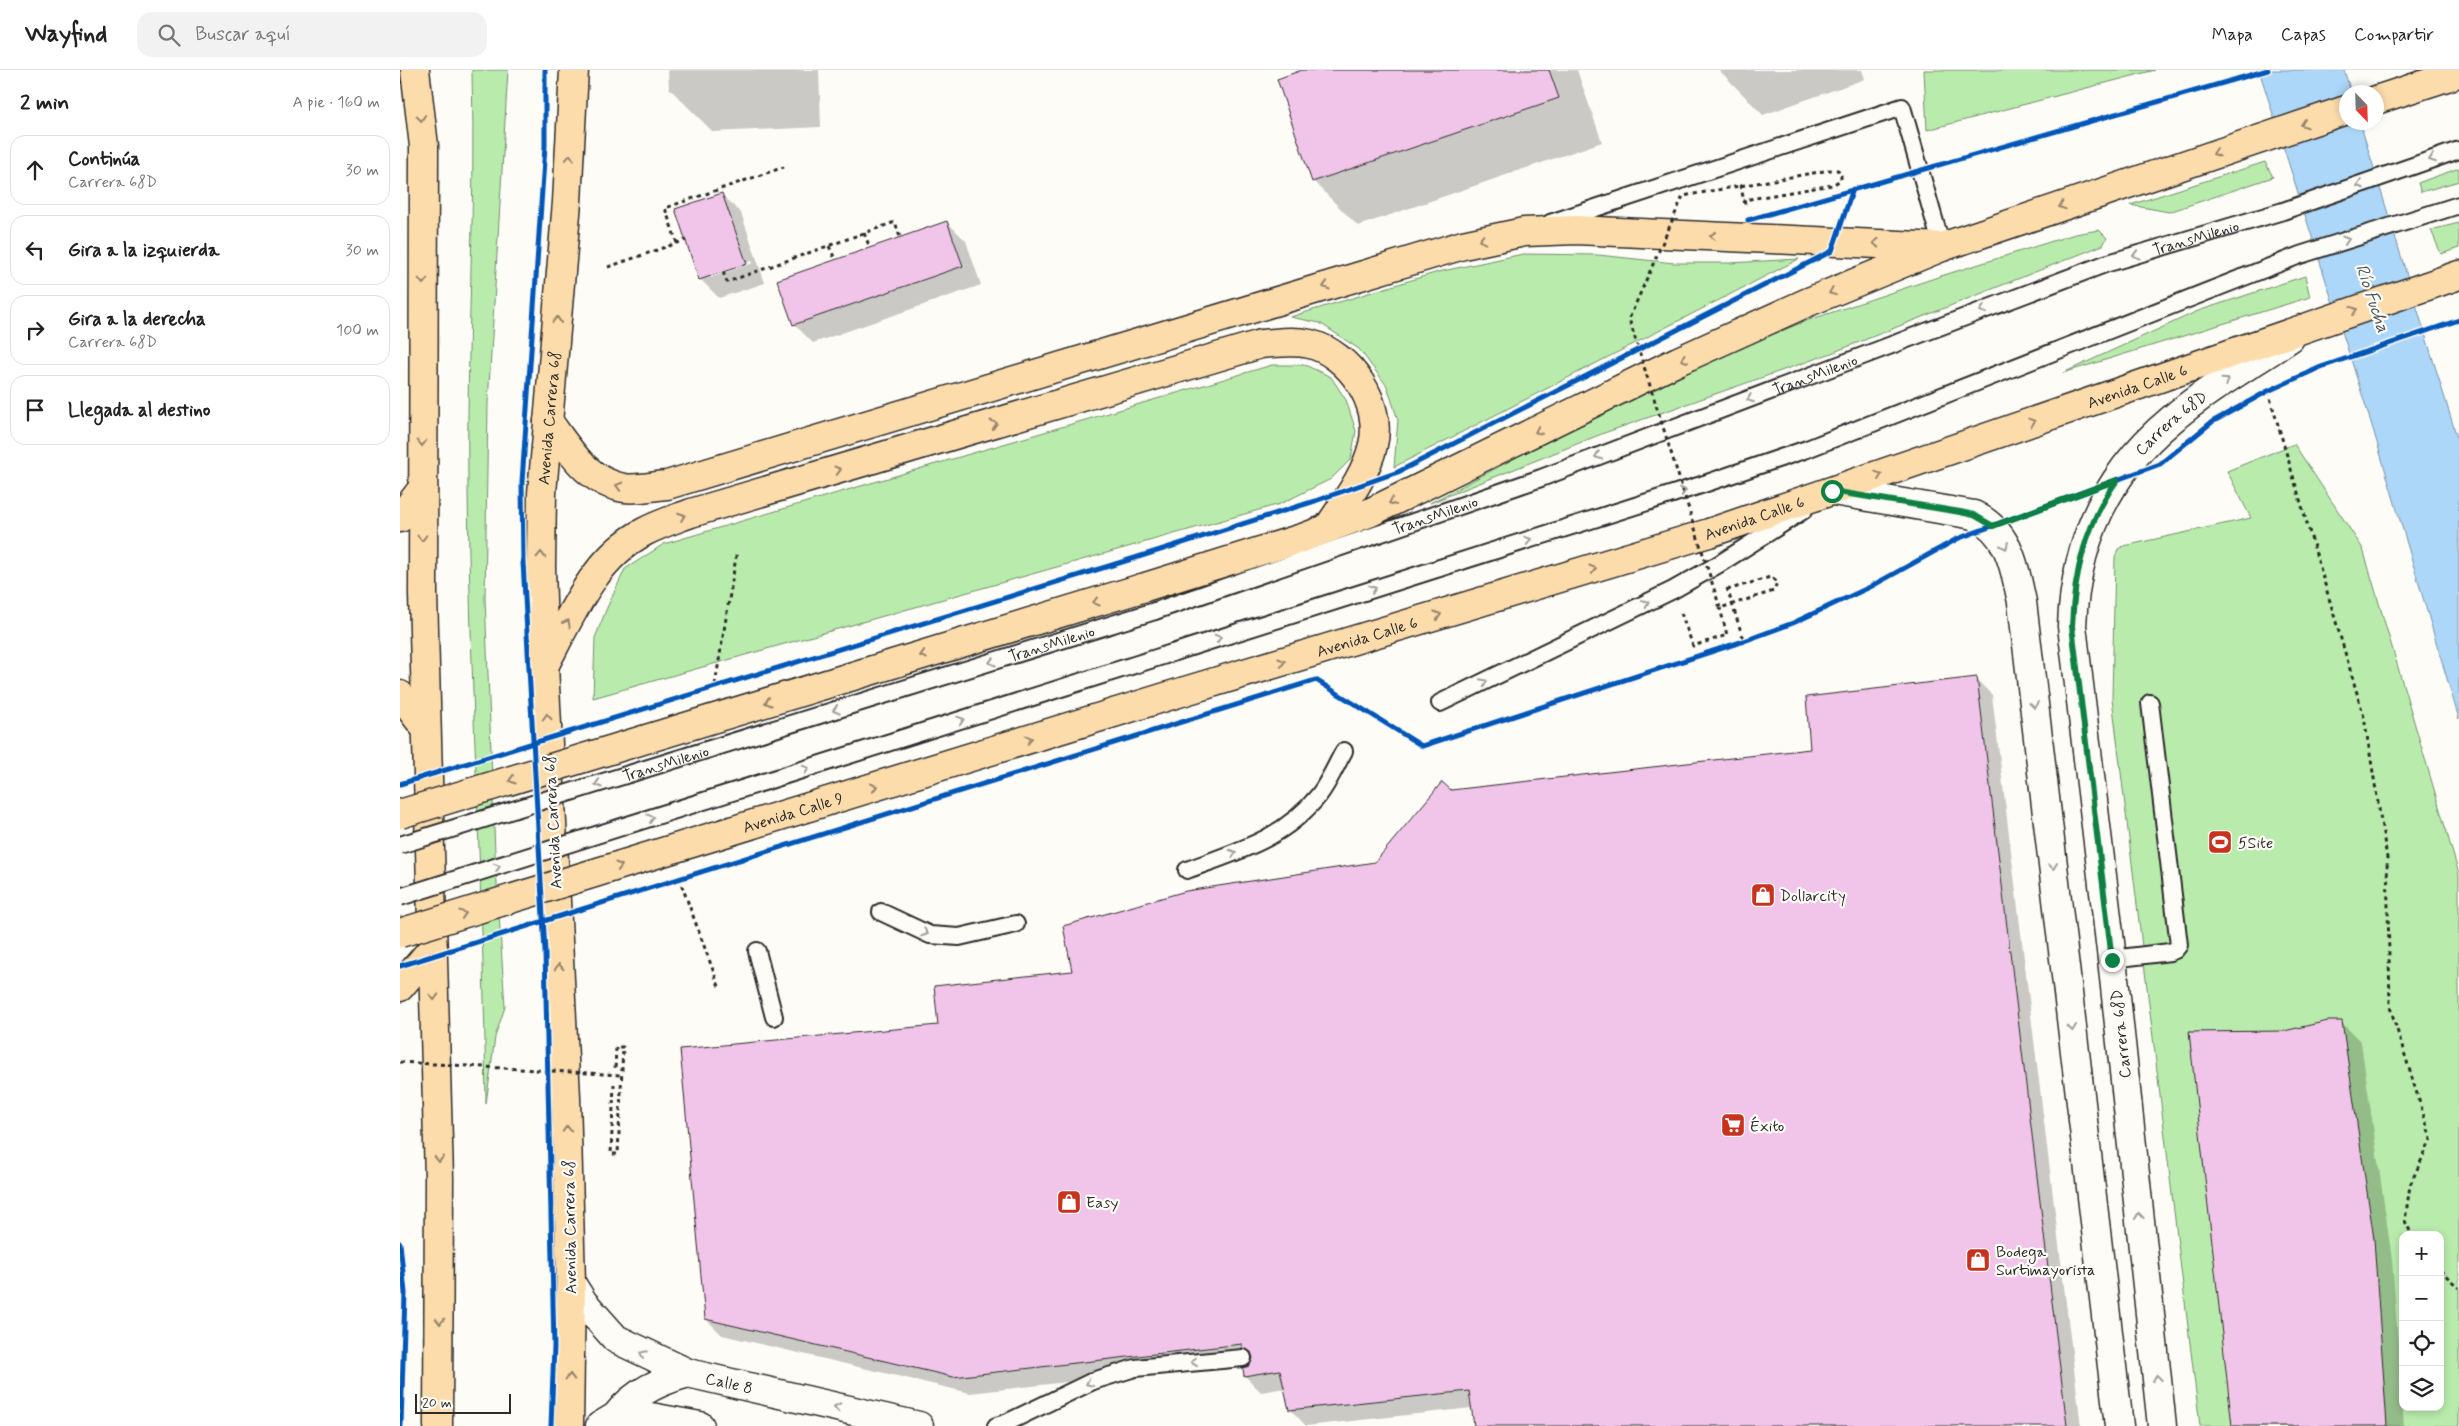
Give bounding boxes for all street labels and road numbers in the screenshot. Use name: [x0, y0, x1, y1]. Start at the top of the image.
street label: TransMilenio: [2150, 216, 2242, 261]
street label: Avenida Carrera 68: [534, 350, 566, 486]
street label: TransMilenio: [1770, 350, 1861, 401]
street label: Avenida Calle 6: [2085, 360, 2190, 414]
street label: Carrera 68D: [2131, 387, 2212, 460]
street label: TransMilenio: [1390, 492, 1481, 540]
street label: Avenida Calle 6: [1702, 492, 1807, 546]
street label: Avenida Calle 6: [1314, 612, 1420, 663]
street label: TransMilenio: [1006, 621, 1098, 668]
street label: TransMilenio: [620, 741, 712, 787]
street label: Avenida Carrera 68: [540, 754, 567, 889]
street label: Avenida Calle 9: [740, 788, 846, 839]
street label: Carrera 68D: [2106, 988, 2137, 1079]
street label: Avenida Carrera 68: [559, 1160, 582, 1294]
street label: Calle 8: [703, 1368, 755, 1400]

